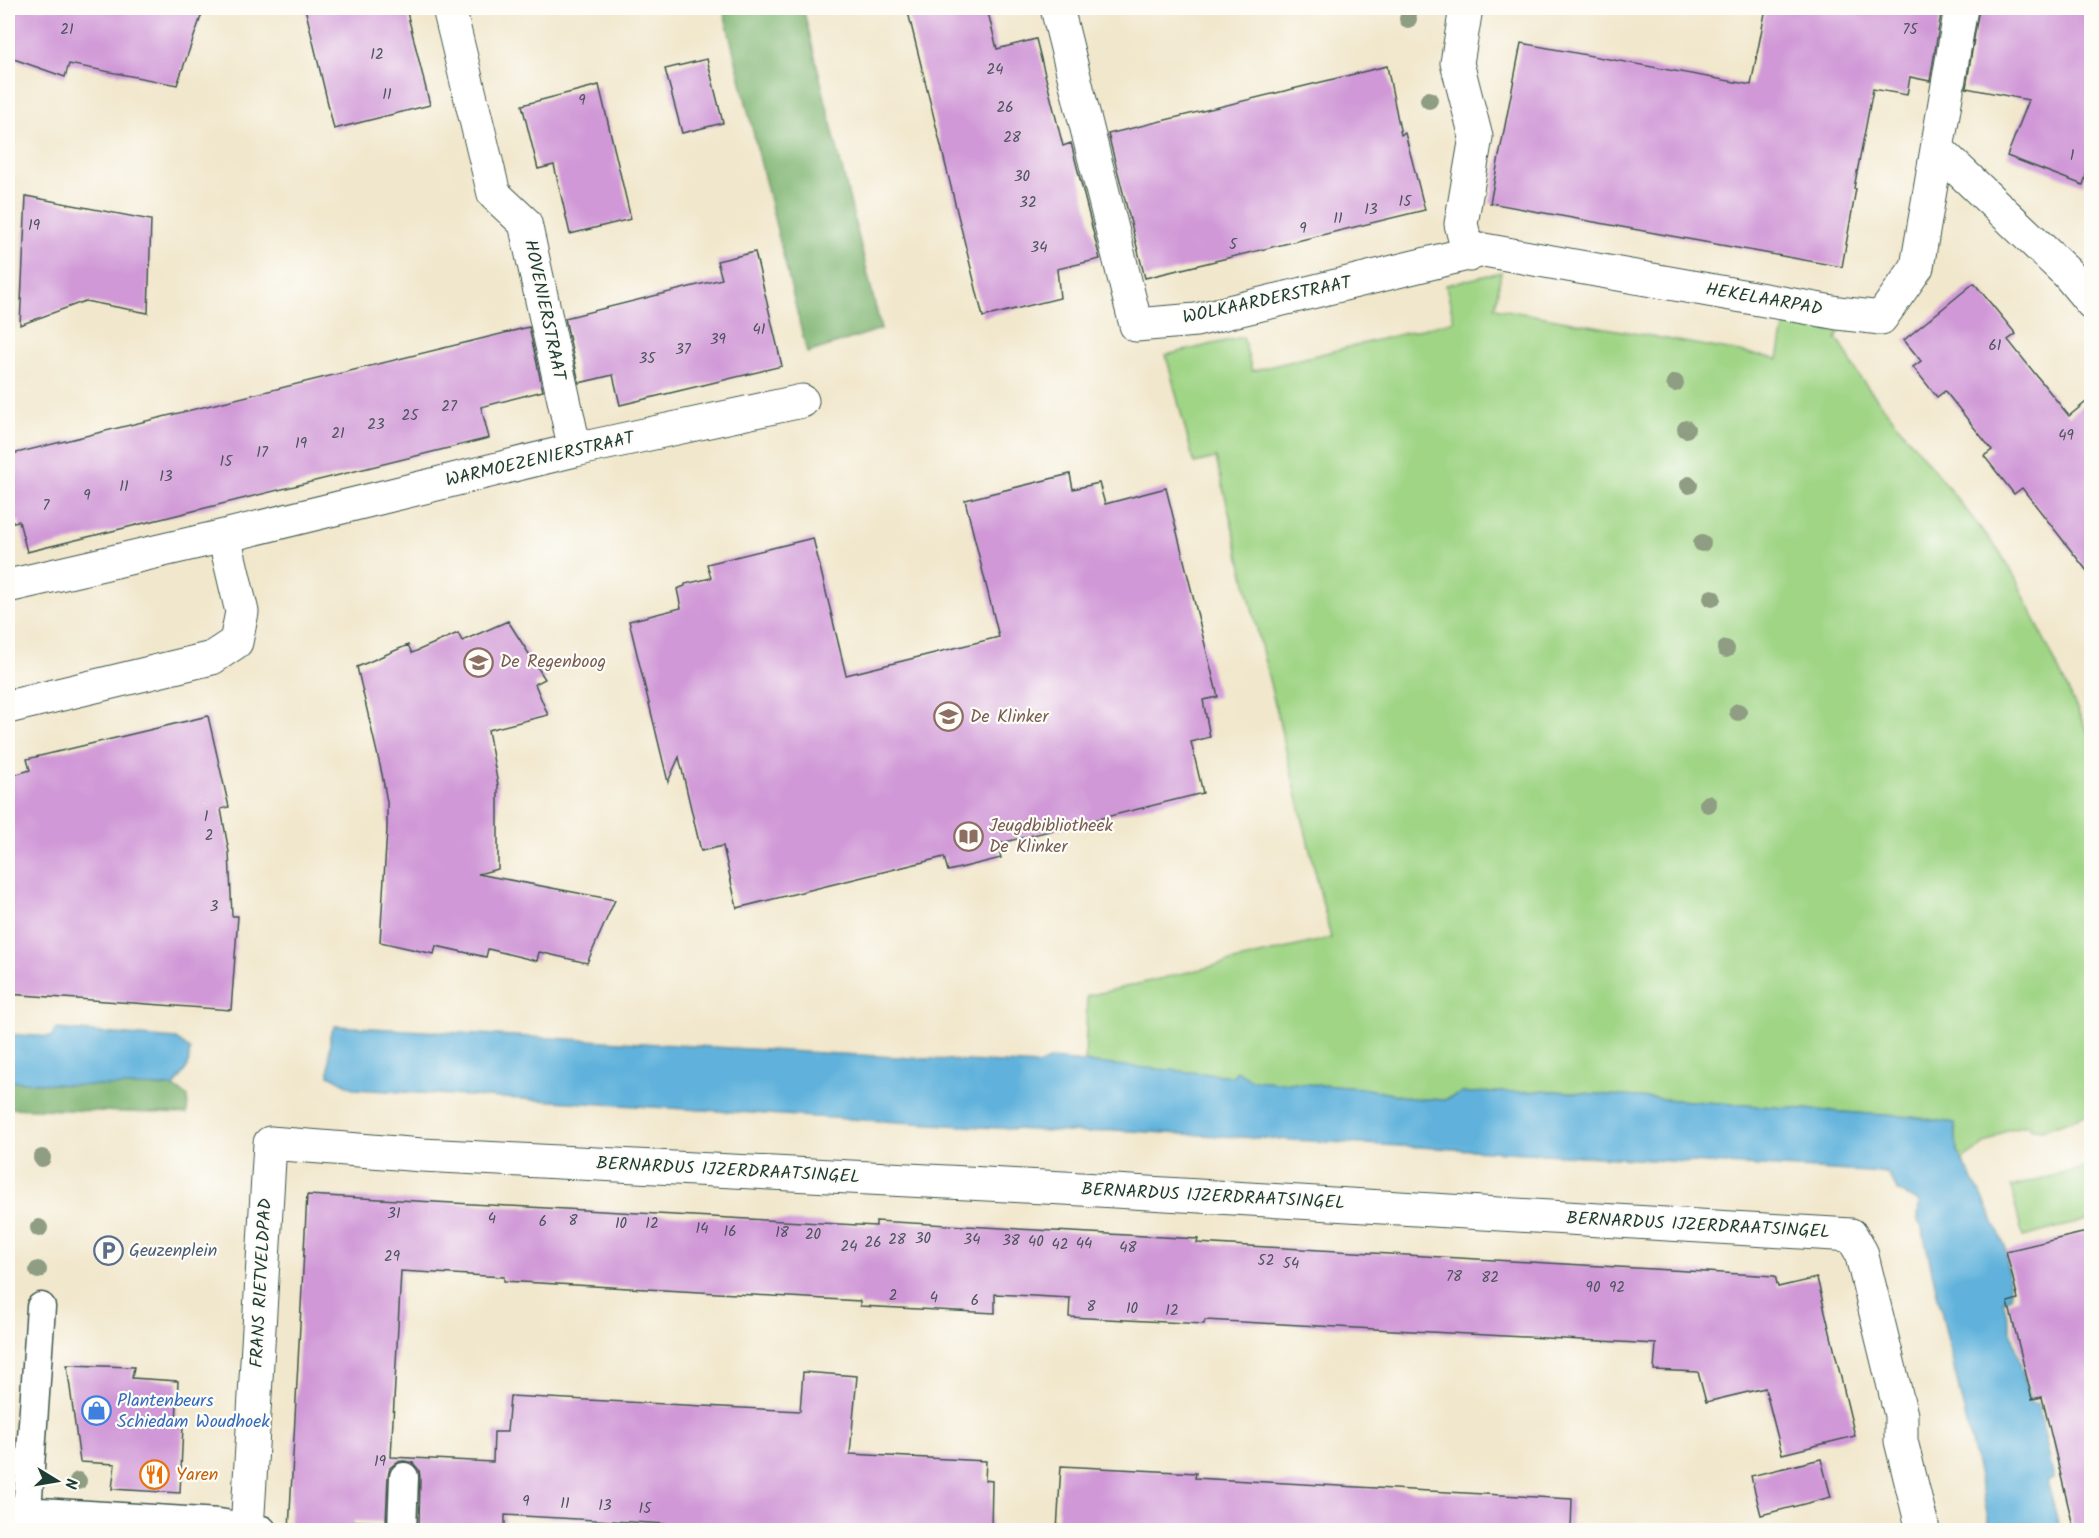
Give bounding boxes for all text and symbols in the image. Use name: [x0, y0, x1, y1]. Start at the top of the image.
house number: 21: [60, 18, 74, 42]
house number: 75: [1903, 18, 1918, 42]
house number: 12: [370, 43, 384, 67]
house number: 24: [987, 58, 1003, 82]
house number: 11: [382, 83, 392, 107]
house number: 9: [578, 89, 586, 113]
house number: 26: [996, 96, 1014, 120]
house number: 28: [1003, 126, 1022, 150]
house number: 1: [2070, 144, 2075, 168]
house number: 30: [1014, 165, 1031, 189]
house number: 15: [1399, 190, 1412, 214]
house number: 32: [1019, 191, 1037, 215]
house number: 13: [1364, 198, 1378, 222]
house number: 11: [1333, 207, 1343, 231]
house number: 19: [28, 214, 41, 238]
house number: 9: [1299, 217, 1307, 241]
house number: 5: [1229, 233, 1238, 257]
house number: 34: [1031, 236, 1047, 260]
street label: HOVENIERSTRAAT: [515, 237, 573, 384]
street label: WOLKAARDERSTRAAT: [1180, 269, 1355, 333]
street label: HEKELAARPAD: [1703, 275, 1825, 325]
house number: 41: [753, 318, 766, 342]
house number: 39: [710, 328, 727, 352]
house number: 61: [1988, 334, 2002, 358]
house number: 37: [675, 338, 692, 362]
house number: 35: [639, 347, 656, 371]
house number: 27: [441, 395, 458, 419]
house number: 25: [402, 404, 419, 428]
house number: 23: [367, 413, 385, 437]
house number: 21: [331, 422, 345, 446]
street label: WARMOEZENIERSTRAAT: [443, 424, 639, 496]
house number: 49: [2058, 424, 2074, 448]
house number: 19: [295, 432, 308, 456]
house number: 17: [256, 441, 269, 465]
house number: 15: [220, 450, 233, 474]
house number: 13: [159, 465, 173, 489]
house number: 11: [119, 475, 129, 499]
house number: 9: [83, 484, 91, 508]
house number: 7: [43, 494, 51, 518]
school or university icon: De Regenboog: [463, 646, 495, 678]
place label: De Regenboog: [500, 648, 606, 677]
school or university icon: De Klinker: [933, 701, 965, 733]
place label: De Klinker: [970, 703, 1049, 732]
house number: 1: [204, 805, 209, 829]
place label: Jeugdbibliotheek De Klinker: [989, 812, 1114, 862]
library icon: Jeugdbibliotheek De Klinker: [952, 820, 984, 852]
house number: 2: [205, 824, 213, 848]
house number: 3: [210, 895, 219, 919]
street label: BERNARDUS IJZERDRAATSINGEL: [596, 1150, 860, 1192]
street label: BERNARDUS IJZERDRAATSINGEL: [1081, 1176, 1345, 1218]
street label: FRANS RIETVELDPAD: [243, 1197, 281, 1369]
house number: 31: [387, 1202, 401, 1226]
street label: BERNARDUS IJZERDRAATSINGEL: [1566, 1205, 1830, 1247]
house number: 4: [488, 1207, 496, 1231]
house number: 8: [568, 1209, 578, 1233]
house number: 6: [539, 1210, 547, 1234]
house number: 10: [615, 1212, 628, 1236]
house number: 12: [645, 1212, 659, 1236]
house number: 14: [696, 1217, 708, 1241]
house number: 16: [723, 1220, 737, 1244]
house number: 18: [775, 1221, 790, 1245]
house number: 20: [805, 1223, 822, 1247]
house number: 30: [915, 1227, 932, 1251]
house number: 28: [888, 1228, 907, 1252]
house number: 34: [964, 1228, 980, 1252]
house number: 38: [1002, 1229, 1021, 1253]
house number: 40: [1028, 1230, 1044, 1254]
house number: 26: [864, 1231, 882, 1255]
house number: 44: [1076, 1232, 1092, 1256]
house number: 42: [1052, 1233, 1068, 1257]
parking icon: Geuzenplein: [92, 1235, 124, 1267]
house number: 24: [841, 1235, 857, 1259]
house number: 48: [1119, 1236, 1138, 1260]
place label: Geuzenplein: [129, 1237, 217, 1266]
house number: 29: [384, 1245, 401, 1269]
house number: 52: [1258, 1249, 1274, 1273]
house number: 54: [1283, 1252, 1299, 1276]
house number: 78: [1446, 1265, 1463, 1289]
house number: 82: [1481, 1266, 1499, 1290]
house number: 90: [1586, 1276, 1601, 1300]
house number: 92: [1609, 1276, 1625, 1300]
house number: 2: [889, 1284, 897, 1308]
house number: 4: [930, 1286, 938, 1310]
house number: 6: [971, 1289, 979, 1313]
house number: 8: [1086, 1295, 1096, 1319]
house number: 10: [1126, 1297, 1139, 1321]
house number: 12: [1165, 1299, 1179, 1323]
place label: Plantenbeurs Schiedam Woudhoek: [117, 1387, 270, 1437]
shop icon: Plantenbeurs Schiedam Woudhoek: [80, 1395, 112, 1427]
house number: 19: [374, 1450, 387, 1474]
north arrow: [27, 1451, 87, 1511]
restaurant icon: Yaren: [139, 1459, 171, 1491]
place label: Yaren: [176, 1461, 218, 1490]
text: N: [57, 1476, 83, 1491]
house number: 9: [522, 1490, 530, 1514]
house number: 11: [560, 1492, 570, 1516]
house number: 13: [598, 1494, 612, 1518]
house number: 15: [639, 1497, 652, 1521]

